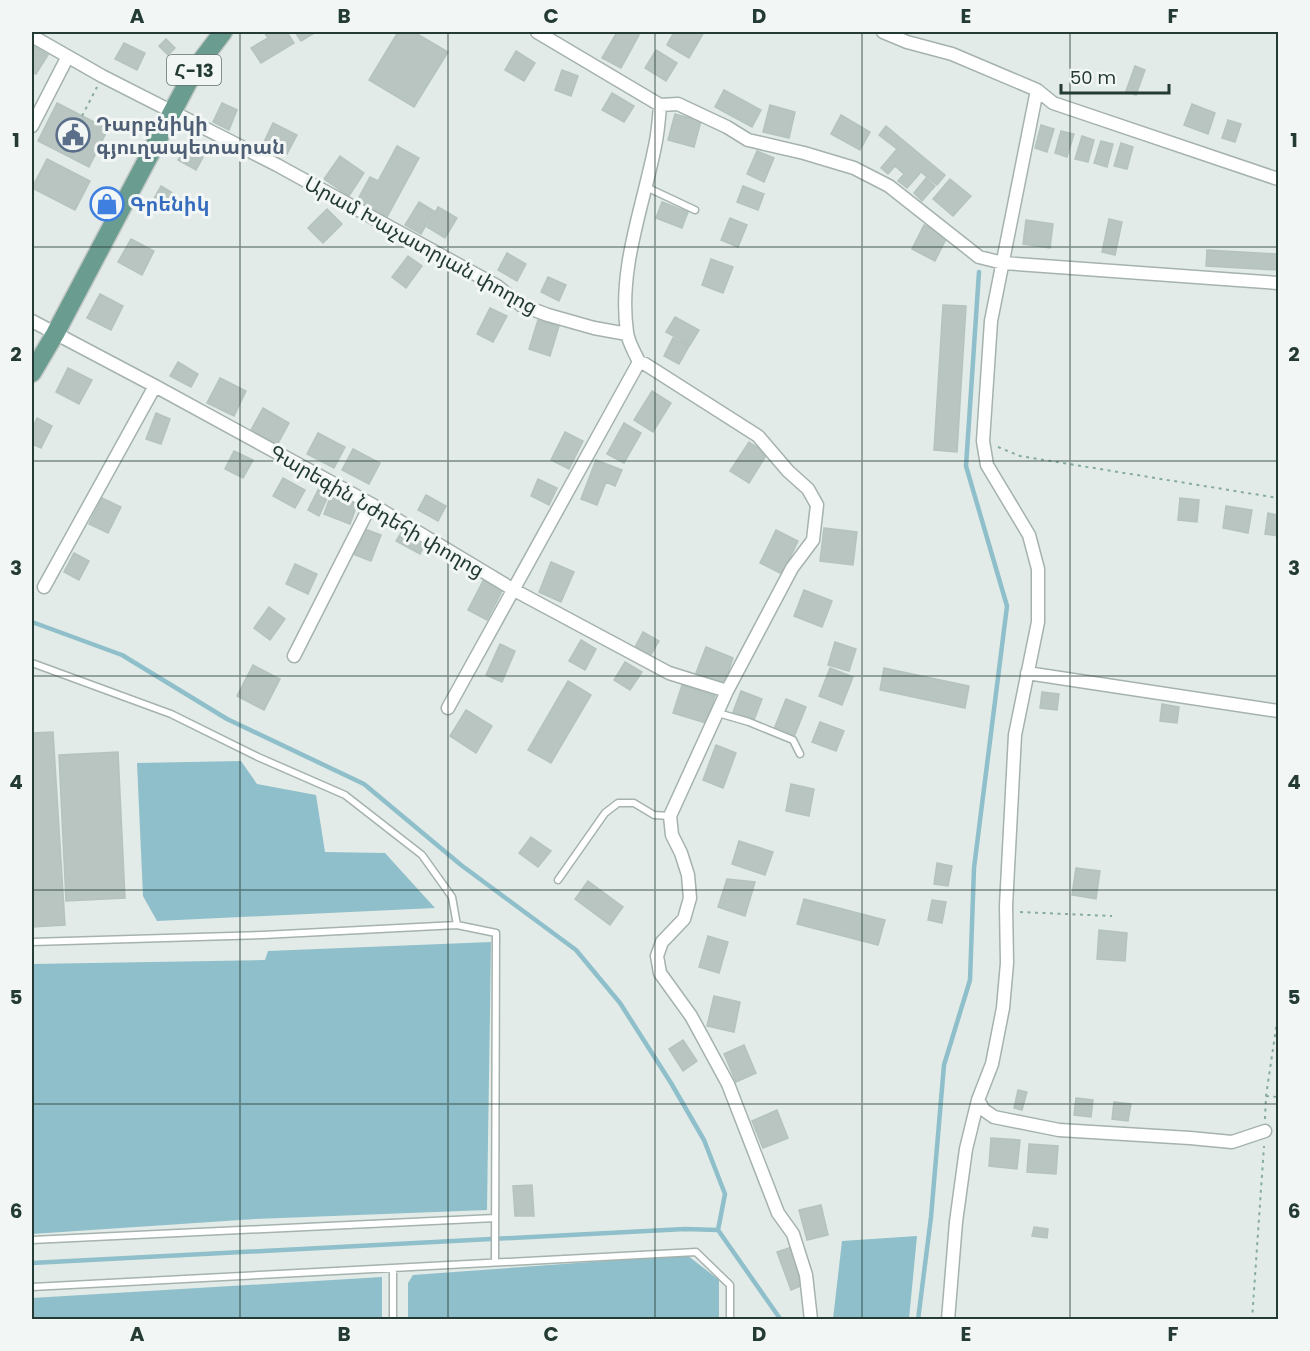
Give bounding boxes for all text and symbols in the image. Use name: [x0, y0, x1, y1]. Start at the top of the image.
text: A: [130, 2, 145, 30]
text: B: [337, 2, 351, 30]
text: C: [543, 2, 559, 30]
text: D: [752, 2, 766, 30]
text: E: [961, 2, 971, 30]
text: F: [1168, 2, 1179, 30]
road number: Հ-13: [167, 55, 221, 85]
scale bar: [1061, 57, 1169, 95]
text: 50 m: [1070, 65, 1116, 90]
place label: Դարբնիկի գյուղապետարան: [96, 110, 285, 161]
public building icon: Դարբնիկի գյուղապետարան: [55, 117, 91, 153]
text: 1: [12, 126, 20, 154]
text: 1: [1290, 126, 1298, 154]
street label: Արամ Խաչատրյան փողոց: [299, 169, 543, 321]
shop icon: Գրենիկ: [89, 186, 125, 222]
place label: Գրենիկ: [130, 190, 209, 218]
text: 2: [10, 340, 22, 368]
text: 2: [1288, 340, 1300, 368]
street label: Գարեգին Նժդեհի փողոց: [265, 438, 489, 584]
text: 3: [10, 554, 22, 582]
text: 3: [1288, 554, 1300, 582]
text: 4: [9, 768, 23, 796]
text: 4: [1287, 768, 1301, 796]
text: 5: [10, 983, 23, 1011]
text: 5: [1288, 983, 1301, 1011]
text: 6: [10, 1197, 22, 1225]
text: 6: [1288, 1197, 1300, 1225]
text: A: [130, 1320, 145, 1348]
text: B: [337, 1320, 351, 1348]
text: C: [543, 1320, 559, 1348]
text: D: [752, 1320, 766, 1348]
text: E: [961, 1320, 971, 1348]
text: F: [1168, 1320, 1179, 1348]

